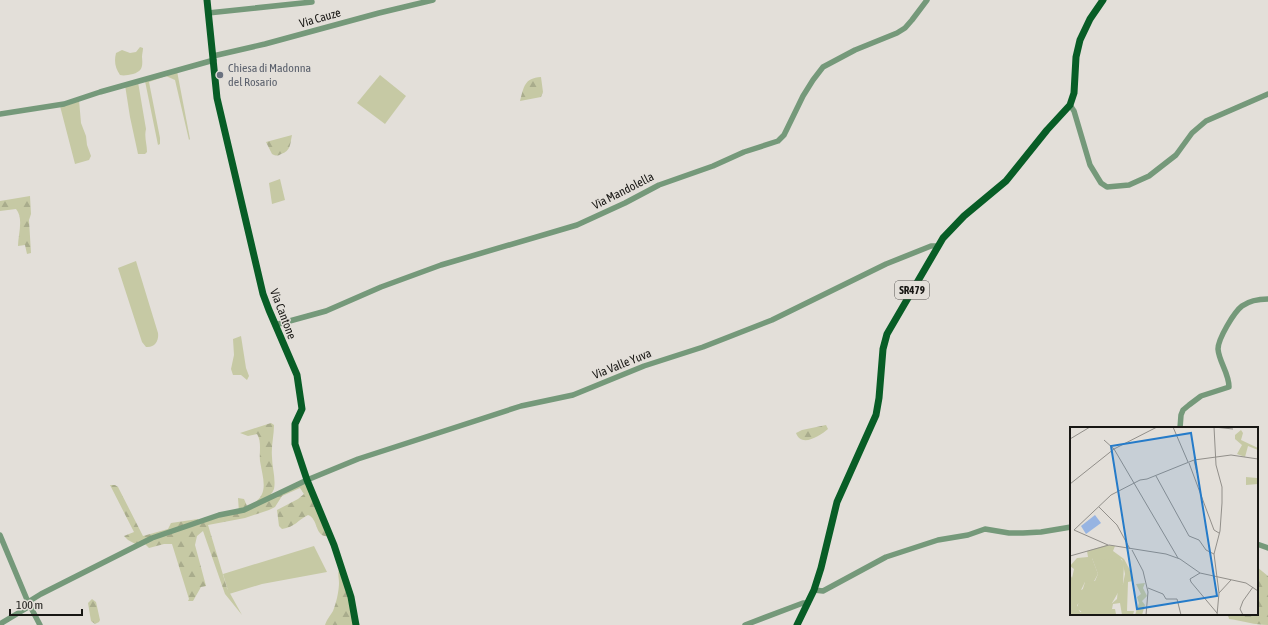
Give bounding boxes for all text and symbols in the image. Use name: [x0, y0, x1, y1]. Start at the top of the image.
street label: Via Cauze: [298, 5, 342, 31]
place label: Chiesa di Madonna del Rosario: [228, 61, 311, 89]
marker: Chiesa di Madonna del Rosario: [215, 70, 225, 80]
street label: Via Mandolella: [590, 170, 656, 212]
road number: SR479: [895, 281, 929, 299]
street label: Via Cantone: [267, 287, 299, 341]
street label: Via Valle Yuva: [591, 346, 653, 382]
inset map: [1070, 427, 1258, 615]
scale bar: [10, 591, 82, 617]
text: 100 m: [16, 598, 43, 612]

